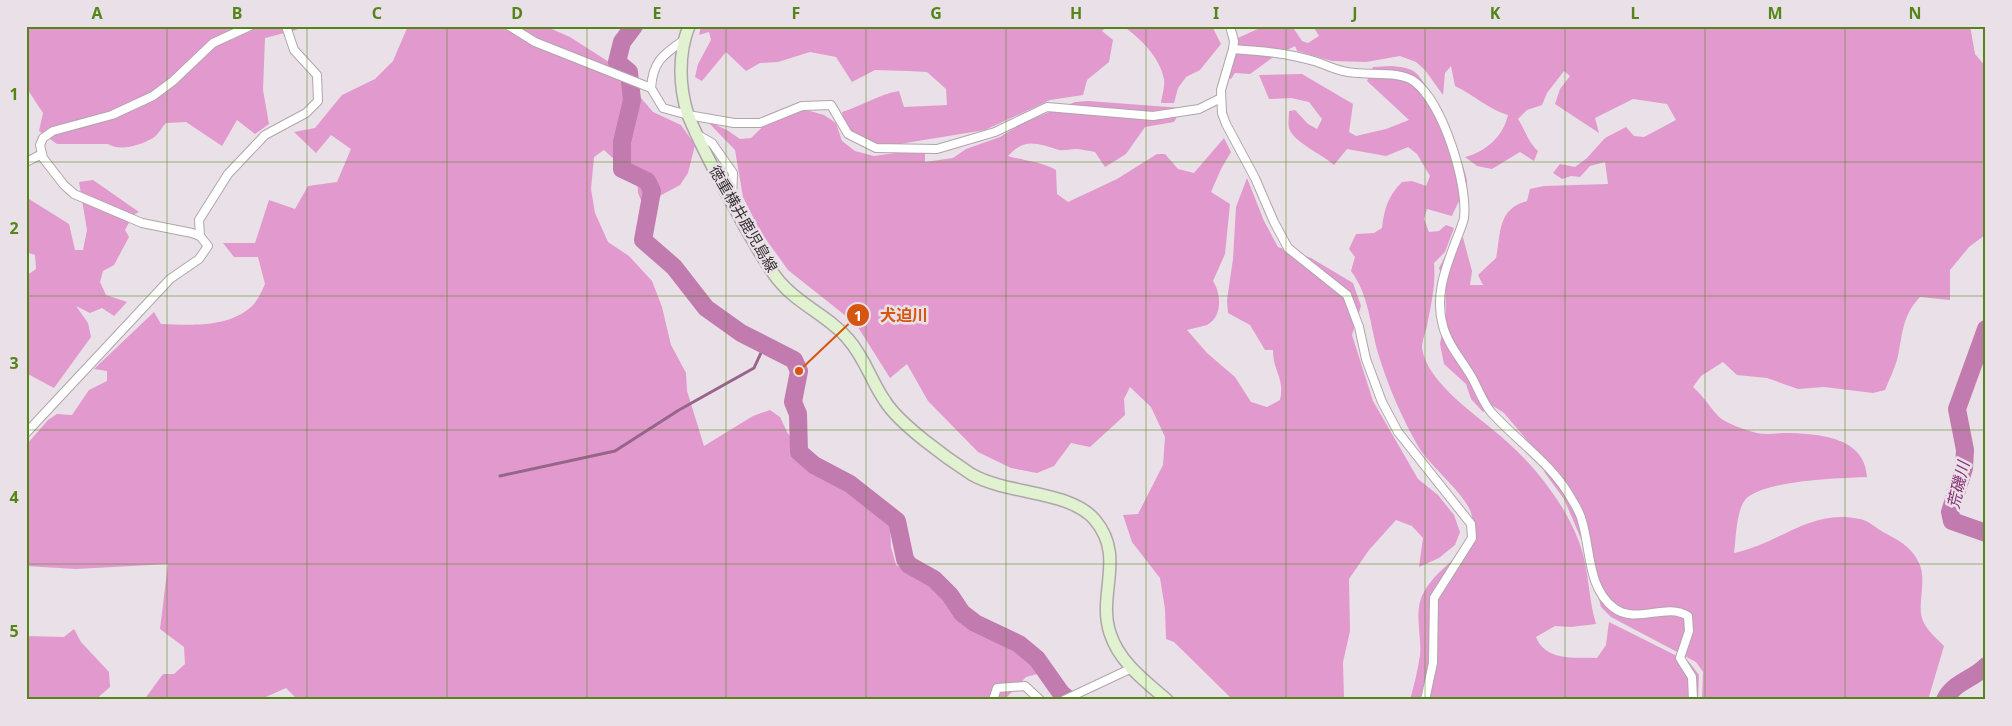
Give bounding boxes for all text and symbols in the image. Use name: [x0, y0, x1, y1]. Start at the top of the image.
text: A: [91, 2, 103, 24]
text: B: [232, 2, 242, 24]
text: C: [372, 2, 382, 24]
text: D: [511, 2, 523, 24]
text: E: [653, 2, 662, 24]
text: F: [792, 2, 800, 24]
text: G: [930, 2, 942, 24]
text: H: [1070, 2, 1082, 24]
text: I: [1213, 2, 1219, 24]
text: J: [1350, 2, 1358, 24]
text: K: [1490, 2, 1501, 24]
text: L: [1631, 2, 1640, 24]
text: M: [1767, 2, 1783, 24]
text: N: [1908, 2, 1922, 24]
text: 1: [9, 83, 19, 105]
street label: 徳重横井鹿児島線: [705, 162, 783, 275]
text: 2: [9, 217, 19, 239]
callout: 犬迫川: [845, 300, 938, 331]
text: 犬迫川: [880, 304, 928, 326]
text: 1: [854, 305, 862, 325]
text: 3: [9, 352, 19, 374]
water label: 荒磯川: [1942, 457, 1975, 511]
text: 4: [9, 486, 19, 508]
text: 5: [9, 620, 19, 642]

